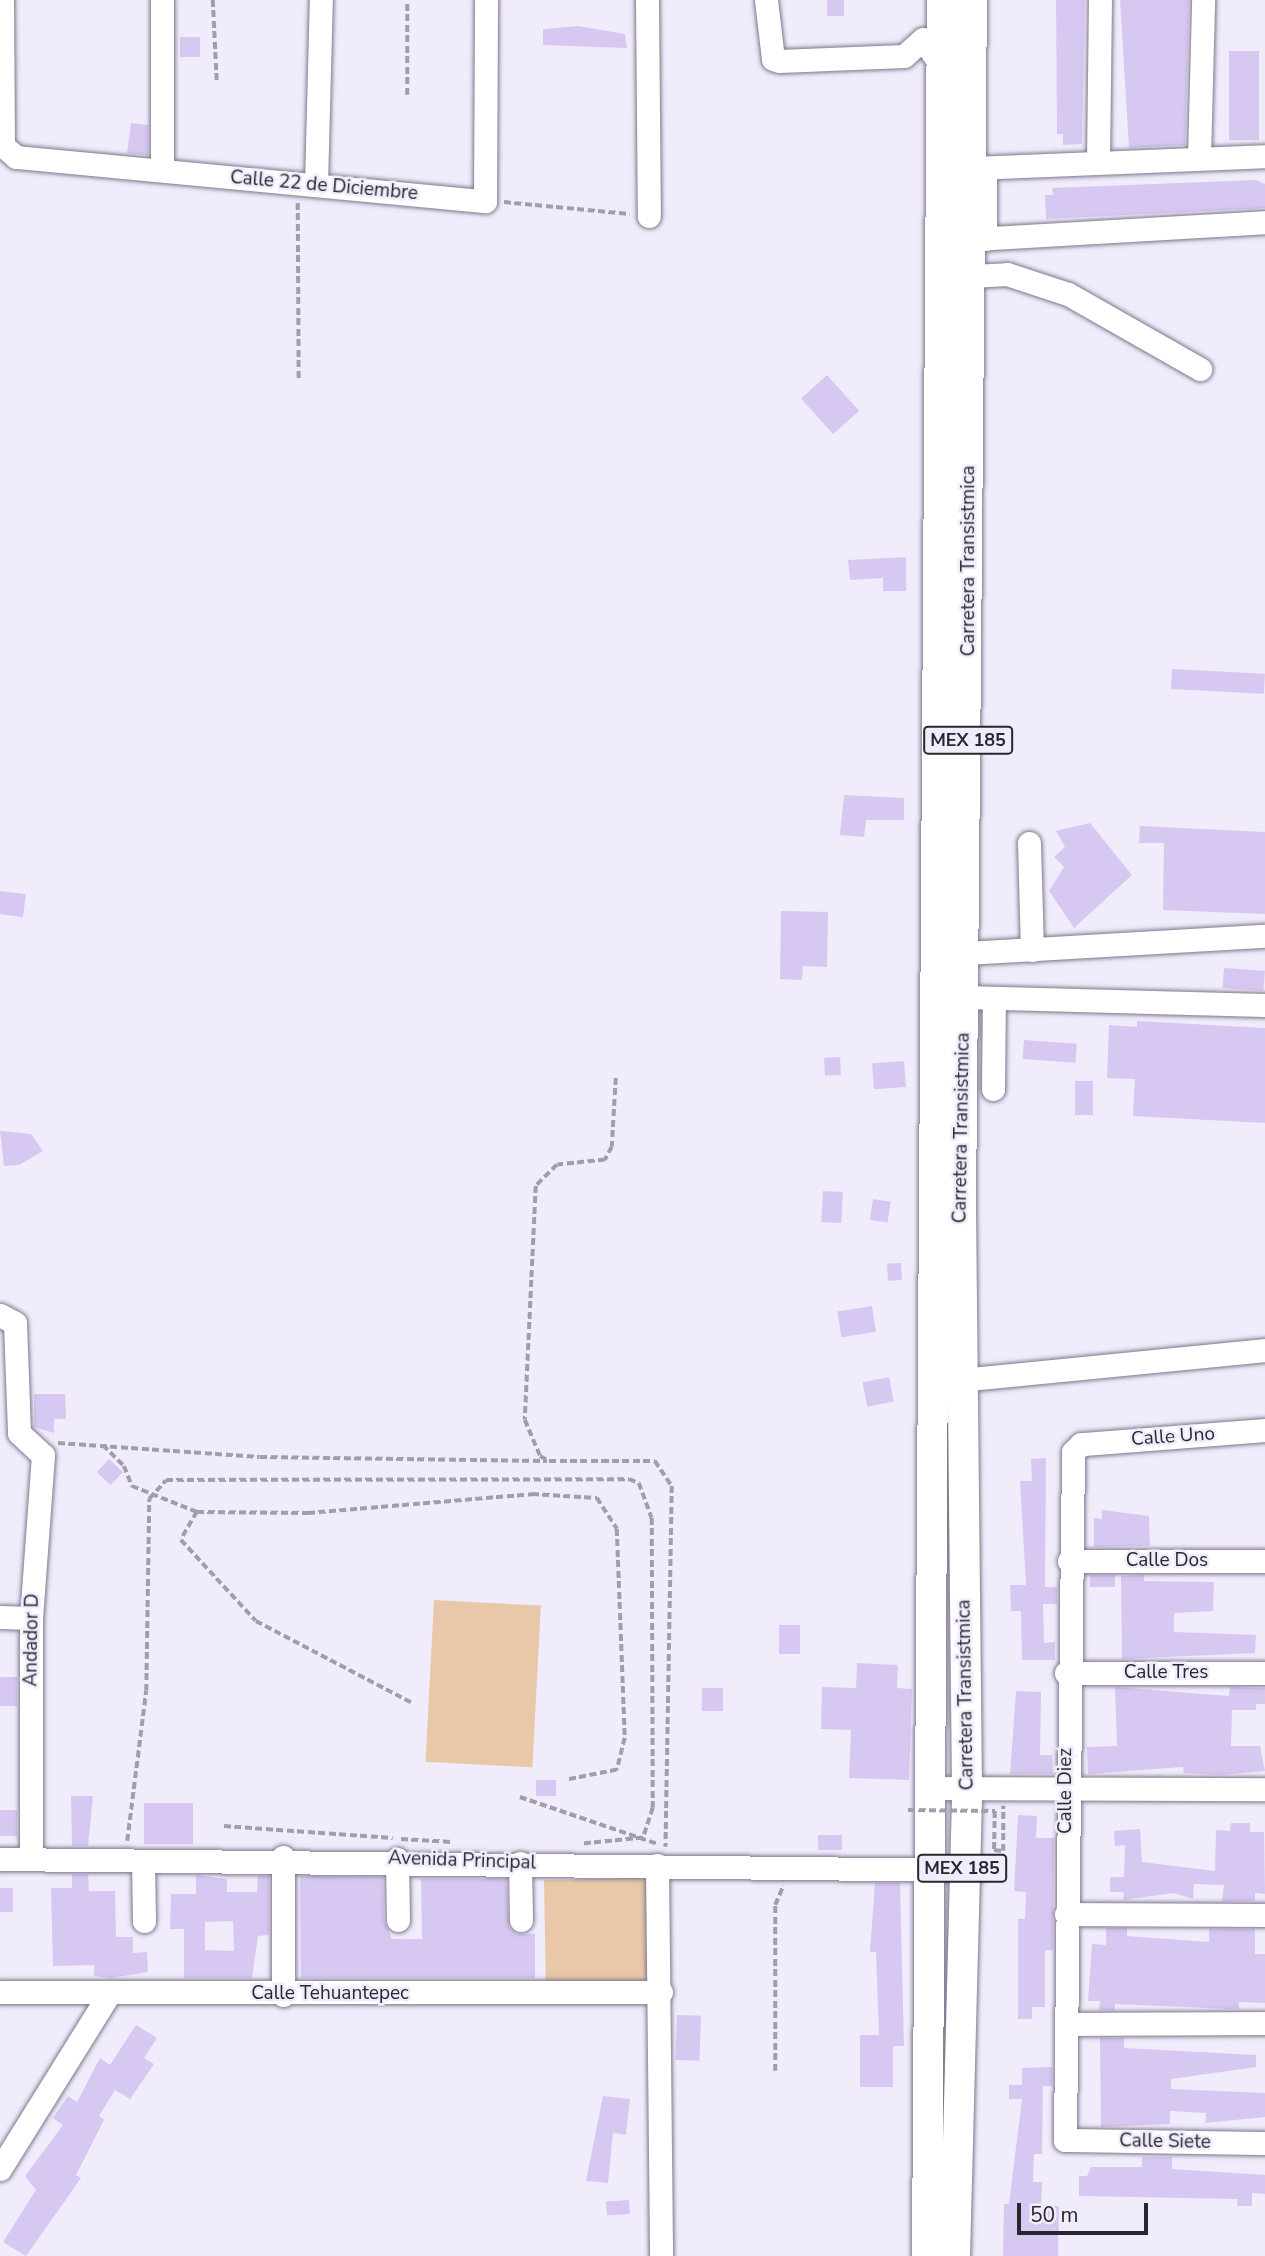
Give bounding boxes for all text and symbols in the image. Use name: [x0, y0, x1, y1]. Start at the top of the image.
street label: Calle 22 de Diciembre: [229, 166, 419, 206]
street label: Carretera Transistmica: [958, 466, 980, 656]
road number: MEX 185: [922, 726, 1014, 754]
street label: Carretera Transistmica: [949, 1032, 975, 1224]
street label: Calle Uno: [1130, 1423, 1216, 1451]
street label: Calle Dos: [1126, 1550, 1208, 1572]
street label: Andador D: [20, 1593, 44, 1687]
street label: Carretera Transistmica: [953, 1599, 979, 1791]
street label: Calle Tres: [1124, 1662, 1208, 1684]
street label: Calle Diez: [1055, 1748, 1077, 1834]
street label: Avenida Principal: [388, 1847, 536, 1875]
road number: MEX 185: [916, 1854, 1007, 1882]
street label: Calle Tehuantepec: [251, 1983, 409, 2005]
street label: Calle Siete: [1119, 2130, 1211, 2154]
scale bar: [1020, 2190, 1151, 2234]
text: 50 m: [1030, 2201, 1079, 2229]

